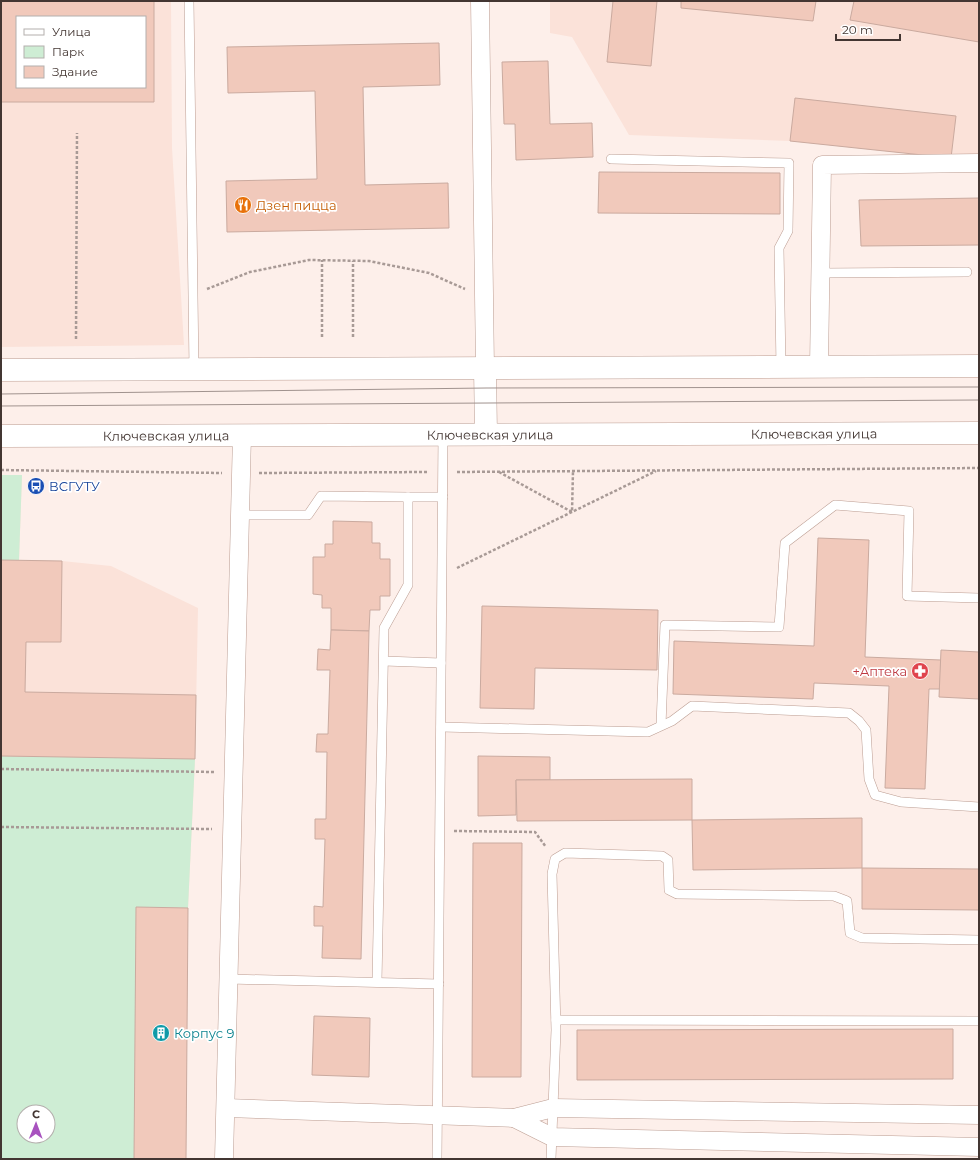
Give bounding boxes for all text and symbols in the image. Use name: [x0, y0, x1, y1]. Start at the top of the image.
legend: [16, 16, 146, 88]
scale bar: [836, 16, 900, 42]
text: 20 m: [842, 22, 873, 37]
text: Улица: [52, 24, 91, 39]
text: Парк: [52, 44, 84, 59]
text: Здание: [52, 64, 98, 79]
restaurant icon: Дзен пицца: [233, 195, 253, 215]
place label: Дзен пицца: [256, 197, 337, 213]
street label: Ключевская улица: [751, 425, 877, 442]
street label: Ключевская улица: [427, 426, 553, 443]
street label: Ключевская улица: [103, 427, 229, 444]
bus stop icon: ВСГУТУ: [26, 476, 46, 496]
place label: ВСГУТУ: [49, 478, 100, 494]
pharmacy icon: +Аптека: [910, 661, 930, 681]
place label: +Аптека: [852, 663, 907, 679]
building icon: Корпус 9: [151, 1023, 171, 1043]
place label: Корпус 9: [174, 1025, 234, 1041]
north arrow: [16, 1104, 56, 1144]
text: С: [32, 1107, 40, 1121]

